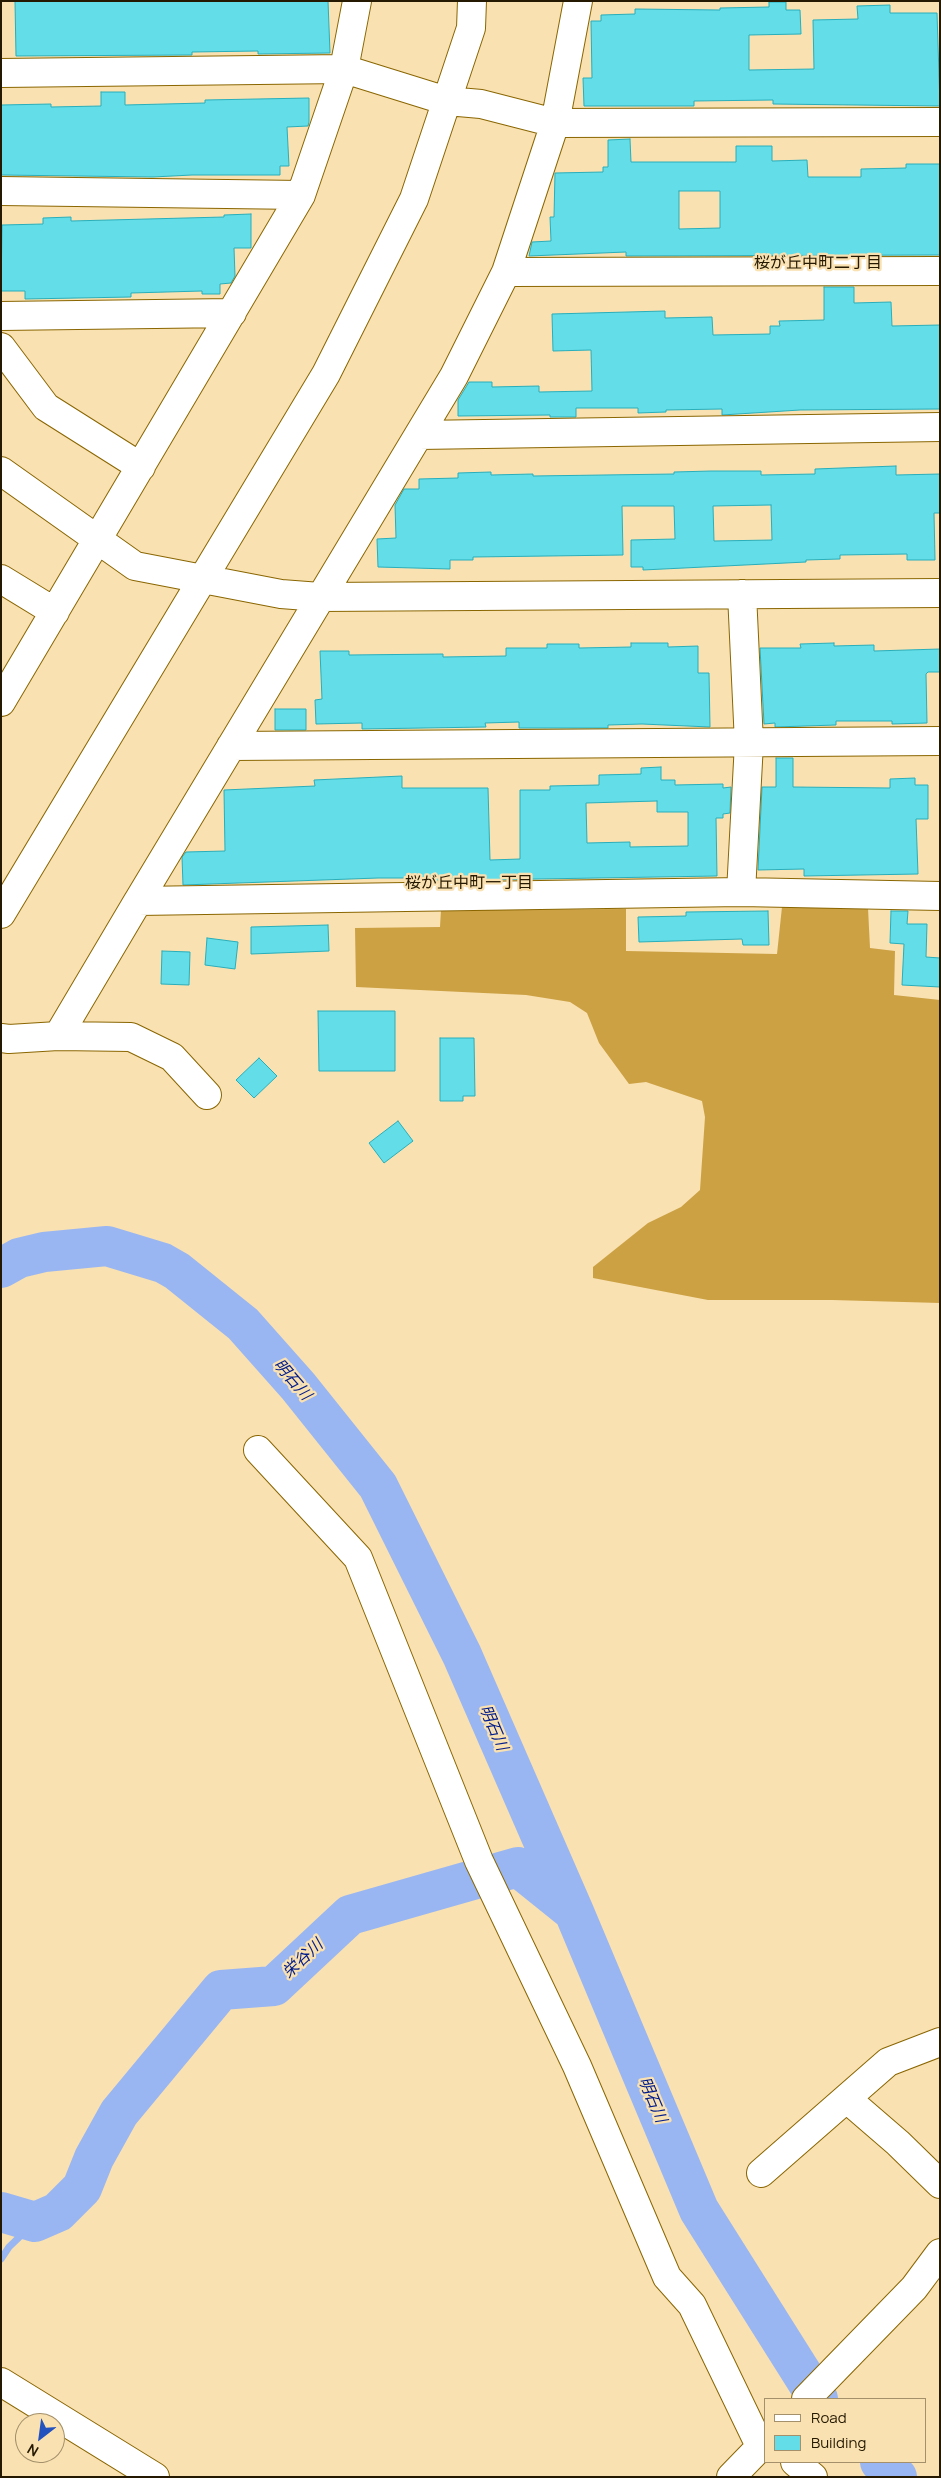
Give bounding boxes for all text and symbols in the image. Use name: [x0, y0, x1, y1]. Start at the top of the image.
district label: 桜が丘中町二丁目: [754, 254, 882, 274]
district label: 桜が丘中町一丁目: [405, 874, 533, 894]
water label: 明石川: [269, 1356, 315, 1404]
water label: 明石川: [475, 1702, 511, 1754]
water label: 栄谷川: [279, 1936, 327, 1982]
water label: 明石川: [634, 2074, 670, 2126]
legend: [764, 2398, 926, 2463]
text: Road: [811, 2407, 847, 2428]
north arrow: [15, 2413, 65, 2463]
text: Building: [811, 2432, 866, 2453]
text: N: [24, 2440, 42, 2461]

